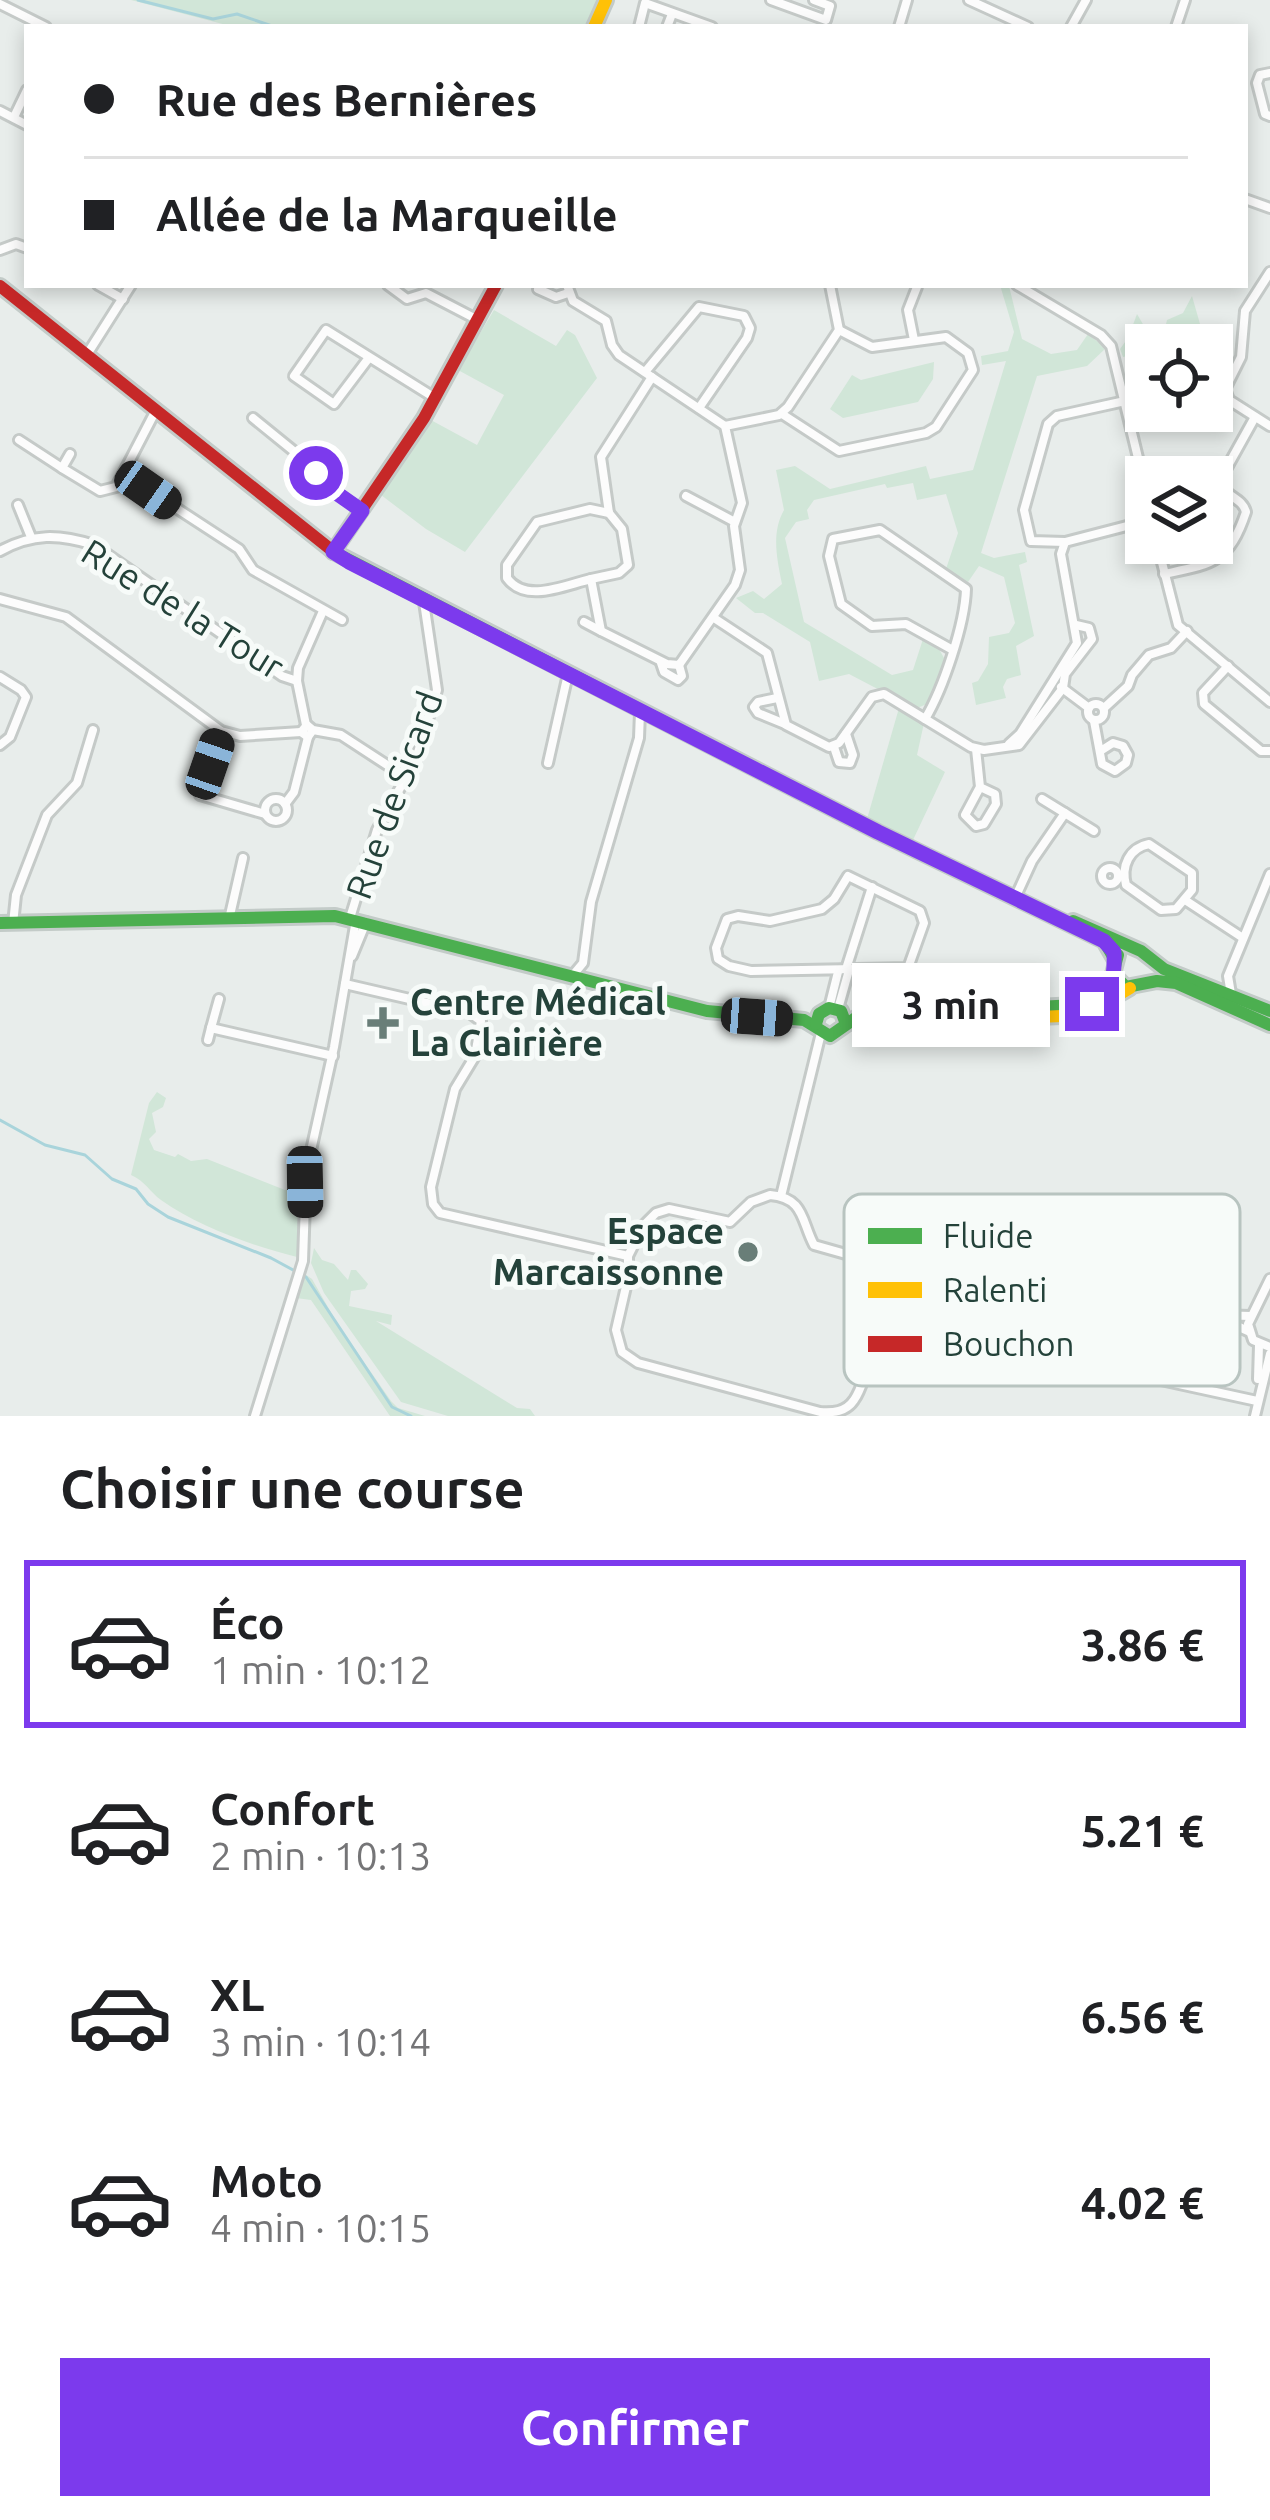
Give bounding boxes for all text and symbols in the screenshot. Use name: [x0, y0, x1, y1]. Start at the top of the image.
text: Rue des Bernières: [156, 74, 537, 125]
text: Allée de la Marqueille: [156, 189, 618, 240]
map controls: [1125, 324, 1233, 564]
button: locate: [1125, 324, 1233, 432]
route start: [289, 446, 343, 500]
car: [108, 455, 188, 525]
button: layers: [1125, 456, 1233, 564]
street label: Rue de la Tour: [75, 530, 292, 687]
street label: Rue de Sicard: [337, 686, 450, 904]
car: [181, 724, 239, 804]
callout: 3 min: [852, 962, 1050, 1046]
route end: [1065, 977, 1119, 1031]
place label: Centre Médical La Clairière: [410, 981, 666, 1063]
text: 3 min: [902, 983, 1000, 1026]
car: [720, 997, 794, 1037]
marker: Centre Médical La Clairière: [367, 1007, 399, 1039]
car: [286, 1146, 324, 1218]
legend: [844, 1194, 1240, 1386]
place label: Espace Marcaissonne: [493, 1210, 724, 1292]
text: Fluide: [943, 1217, 1033, 1254]
marker: Espace Marcaissonne: [735, 1239, 761, 1265]
text: Ralenti: [943, 1271, 1047, 1308]
text: Bouchon: [943, 1325, 1074, 1362]
text: Choisir une course: [60, 1458, 525, 1518]
icon: car: [66, 1590, 174, 1698]
text: Éco: [210, 1597, 285, 1648]
text: 3.86 €: [1081, 1619, 1204, 1670]
text: 1 min · 10:12: [210, 1648, 431, 1691]
icon: car: [66, 1776, 174, 1884]
text: Confort: [210, 1783, 375, 1834]
text: 5.21 €: [1081, 1805, 1204, 1856]
text: 2 min · 10:13: [210, 1834, 431, 1877]
icon: car: [66, 1962, 174, 2070]
text: XL: [210, 1969, 264, 2020]
text: 6.56 €: [1081, 1991, 1204, 2042]
text: 3 min · 10:14: [210, 2020, 431, 2063]
icon: car: [66, 2148, 174, 2256]
text: Moto: [210, 2155, 323, 2206]
text: 4.02 €: [1081, 2177, 1204, 2228]
text: 4 min · 10:15: [210, 2206, 431, 2249]
button: Confirmer: [60, 2358, 1210, 2496]

